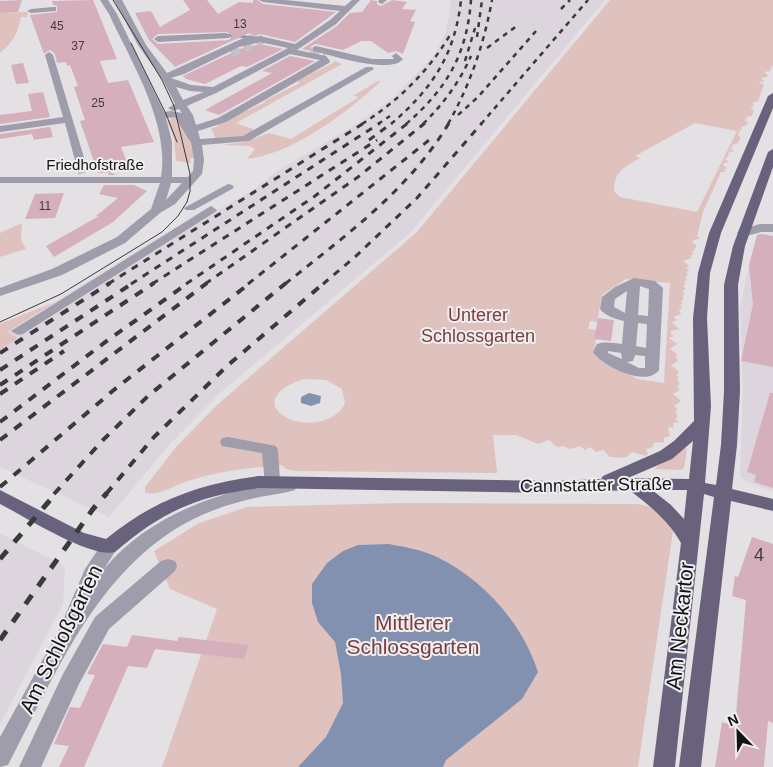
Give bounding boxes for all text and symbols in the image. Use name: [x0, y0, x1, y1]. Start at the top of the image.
house number: 13: [233, 17, 247, 31]
house number: 45: [50, 19, 64, 33]
house number: 37: [71, 39, 85, 53]
house number: 25: [91, 96, 105, 110]
street label: Friedhofstraße: [46, 156, 144, 173]
house number: 11: [39, 199, 52, 213]
park label: Unterer Schlossgarten: [421, 305, 535, 346]
street label: Cannstatter Straße: [520, 474, 672, 496]
house number: 4: [754, 545, 764, 565]
street label: Am Schloßgarten: [15, 561, 106, 717]
street label: Am Neckartor: [661, 561, 698, 691]
park label: Mittlerer Schlossgarten: [346, 611, 480, 658]
north arrow: [713, 707, 763, 757]
text: N: [725, 711, 741, 729]

